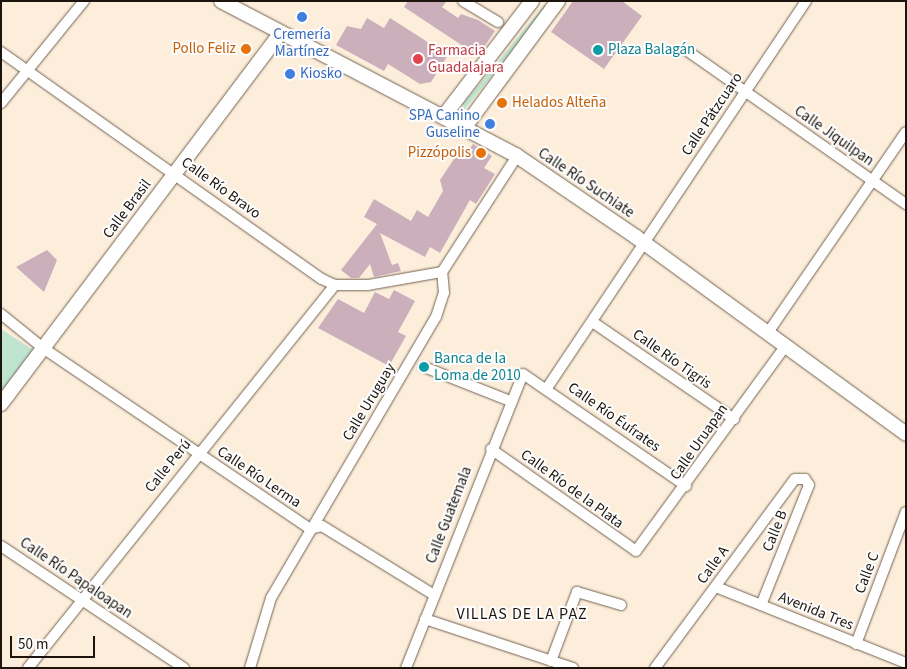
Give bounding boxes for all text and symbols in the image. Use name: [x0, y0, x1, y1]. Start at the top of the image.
marker: Cremería Martínez: [296, 11, 308, 23]
place label: Cremería Martínez: [273, 25, 331, 60]
place label: Pollo Feliz: [172, 40, 236, 58]
place label: Farmacia Guadalajara: [428, 41, 504, 76]
place label: Plaza Balagán: [608, 41, 695, 59]
marker: Pollo Feliz: [240, 43, 252, 55]
marker: Plaza Balagán: [592, 44, 604, 56]
marker: Farmacia Guadalajara: [412, 53, 424, 65]
place label: Kiosko: [300, 65, 342, 83]
marker: Kiosko: [284, 68, 296, 80]
street label: Calle Pátzcuaro: [678, 69, 746, 159]
place label: Helados Alteña: [512, 94, 606, 112]
marker: Helados Alteña: [496, 97, 508, 109]
street label: Calle Jiquilpan: [791, 102, 877, 170]
place label: SPA Canino Guseline: [409, 106, 480, 141]
marker: SPA Canino Guseline: [484, 118, 496, 130]
place label: Pizzópolis: [408, 144, 471, 162]
street label: Calle Río Suchiate: [535, 144, 637, 222]
marker: Pizzópolis: [475, 147, 487, 159]
street label: Calle Río Bravo: [178, 153, 264, 223]
street label: Calle Brasil: [99, 176, 155, 242]
street label: Calle Río Tigris: [629, 325, 715, 393]
place label: Banca de la Loma de 2010: [434, 349, 521, 384]
street label: Calle Uruguay: [339, 360, 399, 444]
marker: Banca de la Loma de 2010: [418, 361, 430, 373]
street label: Calle Río Éufrates: [564, 378, 664, 456]
street label: Calle Uruapan: [666, 401, 732, 483]
street label: Calle Perú: [141, 436, 195, 496]
street label: Calle Río Lerma: [214, 442, 304, 512]
street label: Calle Río de la Plata: [517, 446, 627, 532]
street label: Calle Guatemala: [422, 464, 476, 566]
street label: Calle B: [759, 508, 791, 554]
street label: Calle Río Papaloapan: [16, 534, 136, 622]
street label: Calle A: [693, 543, 733, 587]
street label: Calle C: [851, 550, 883, 596]
street label: Avenida Tres: [776, 588, 856, 634]
district label: VILLAS DE LA PAZ: [454, 604, 590, 624]
scale bar: [12, 626, 98, 658]
text: 50 m: [18, 634, 48, 655]

